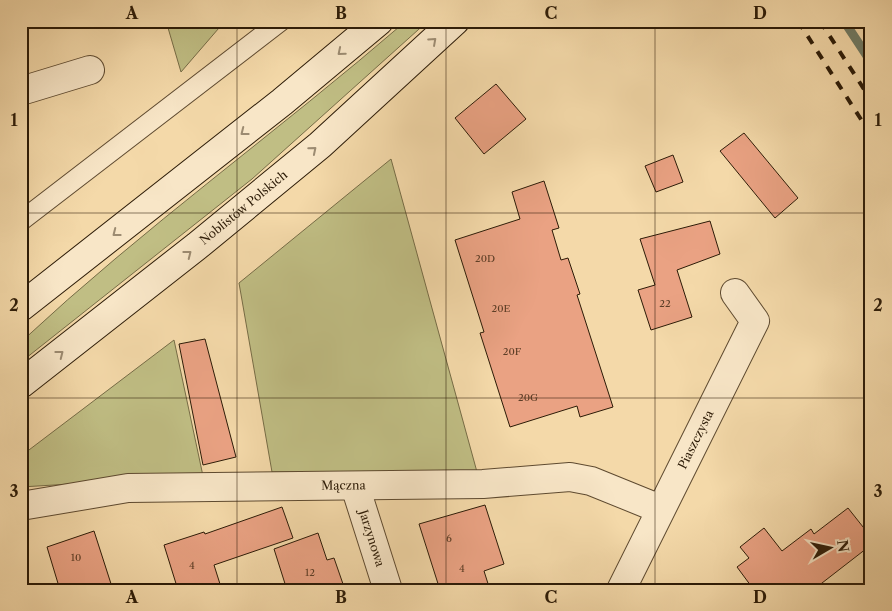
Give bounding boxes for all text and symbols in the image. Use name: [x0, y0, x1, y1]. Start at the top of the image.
text: A: [125, 3, 139, 23]
text: B: [335, 3, 347, 23]
text: C: [545, 3, 557, 23]
text: D: [753, 3, 767, 23]
one-way arrow: [428, 38, 437, 47]
one-way arrow: [338, 47, 347, 55]
text: 1: [10, 110, 18, 130]
text: 1: [874, 110, 882, 130]
one-way arrow: [240, 126, 249, 135]
one-way arrow: [307, 148, 316, 156]
street label: Noblistów Polskich: [196, 167, 291, 248]
one-way arrow: [113, 227, 122, 235]
one-way arrow: [182, 251, 191, 259]
house number: 20D: [475, 252, 495, 265]
text: 2: [9, 295, 19, 315]
text: 2: [873, 295, 883, 315]
house number: 22: [659, 297, 671, 310]
house number: 20E: [492, 302, 511, 315]
house number: 20F: [503, 345, 522, 358]
one-way arrow: [54, 351, 64, 360]
house number: 20G: [518, 391, 538, 404]
street label: Piaszczysta: [674, 407, 717, 471]
street label: Mączna: [321, 477, 367, 493]
text: 3: [9, 481, 19, 501]
text: 3: [873, 481, 883, 501]
street label: Jarzynowa: [355, 506, 388, 569]
north arrow: [804, 524, 854, 574]
house number: 6: [446, 532, 452, 545]
text: N: [833, 539, 853, 553]
house number: 10: [71, 551, 81, 564]
house number: 4: [189, 559, 195, 572]
house number: 4: [459, 562, 465, 575]
house number: 12: [305, 566, 315, 579]
text: A: [125, 587, 139, 607]
text: B: [335, 587, 347, 607]
text: C: [545, 587, 557, 607]
text: D: [753, 587, 767, 607]

